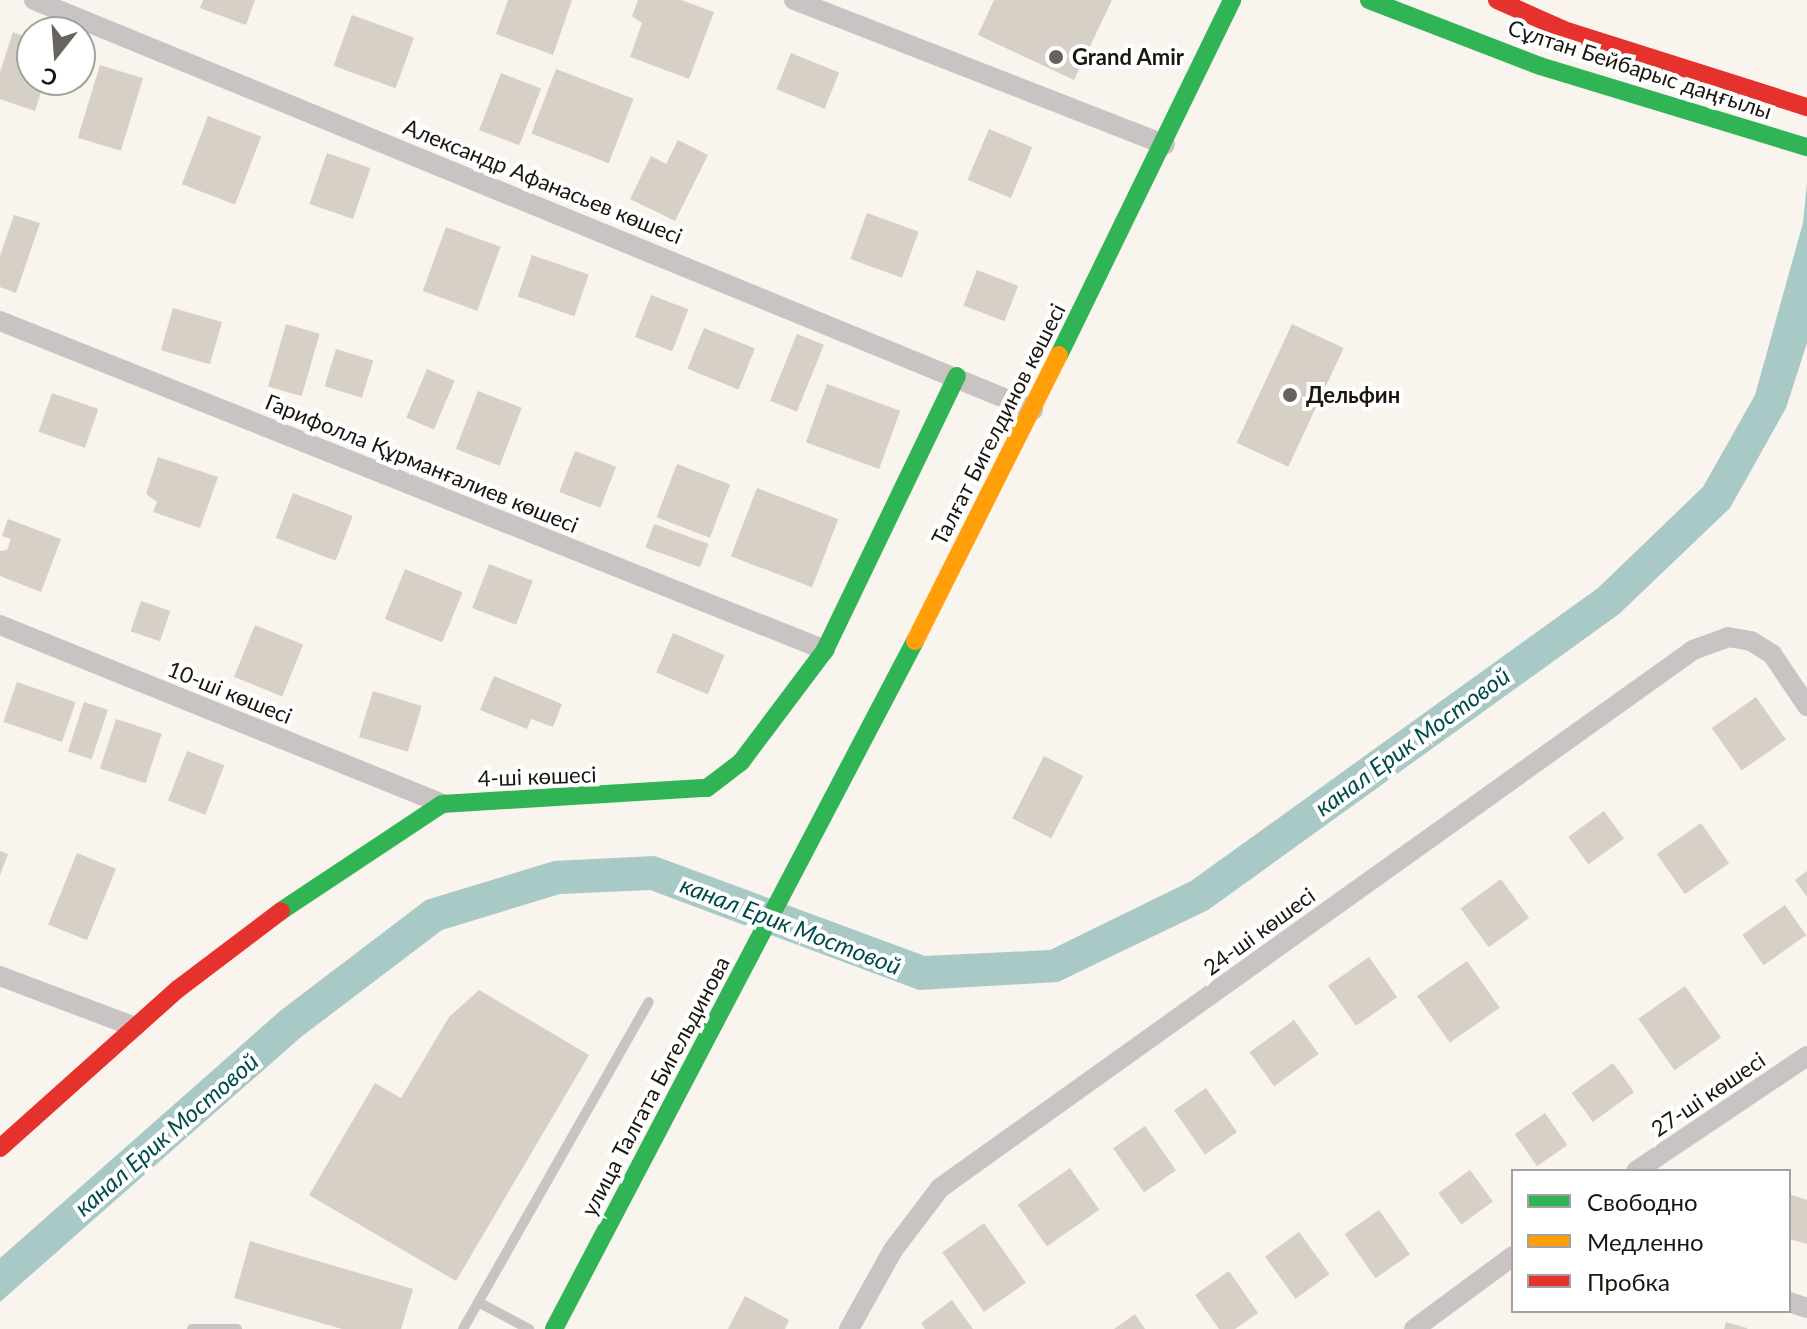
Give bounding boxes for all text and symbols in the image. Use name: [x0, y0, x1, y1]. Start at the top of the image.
street label: Сұлтан Бейбарыс даңғылы: [1505, 14, 1775, 124]
north arrow: [16, 16, 96, 96]
place label: Grand Amir: [1072, 44, 1185, 70]
marker: Grand Amir: [1047, 48, 1065, 66]
text: С: [39, 62, 60, 93]
street label: Александр Афанасьев көшесі: [400, 113, 686, 249]
street label: Талғат Бигелдинов көшесі: [926, 299, 1070, 549]
place label: Дельфин: [1306, 382, 1400, 408]
marker: Дельфин: [1281, 386, 1299, 404]
street label: Гарифолла Құрманғалиев көшесі: [262, 388, 582, 538]
street label: 10-ші көшесі: [164, 655, 296, 729]
water label: канал Ерик Мостовой: [1309, 661, 1515, 821]
street label: 4-ші көшесі: [477, 761, 597, 791]
water label: канал Ерик Мостовой: [677, 870, 905, 980]
street label: 24-ші көшесі: [1198, 882, 1320, 980]
street label: улица Талгата Бигельдинова: [575, 952, 735, 1220]
water label: канал Ерик Мостовой: [68, 1046, 264, 1222]
street label: 27-ші көшесі: [1646, 1046, 1770, 1142]
legend: [1511, 1169, 1791, 1313]
text: Свободно: [1587, 1187, 1698, 1216]
text: Медленно: [1587, 1227, 1704, 1256]
text: Пробка: [1587, 1267, 1670, 1296]

